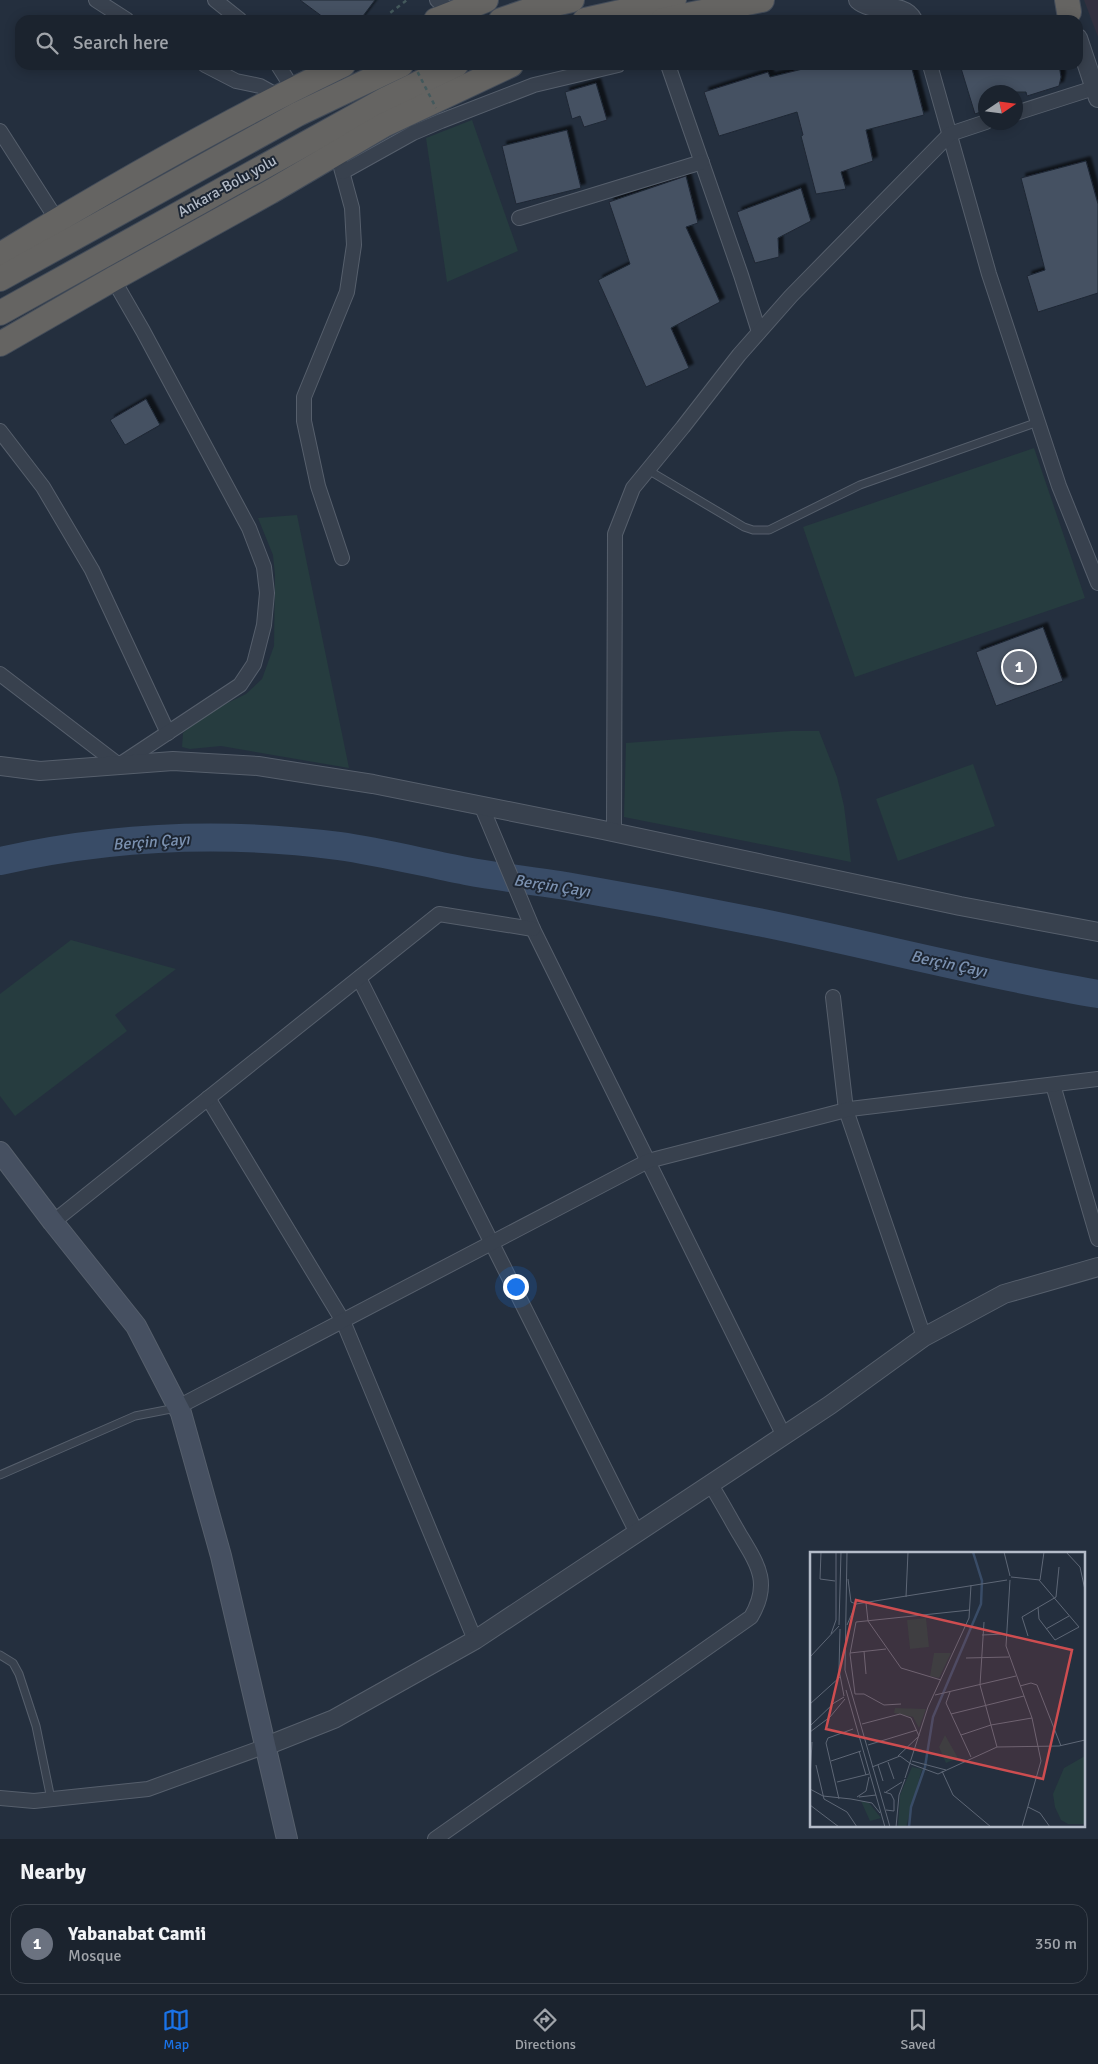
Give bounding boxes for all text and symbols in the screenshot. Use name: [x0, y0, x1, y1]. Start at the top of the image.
search box: [15, 15, 1083, 70]
icon: search: [33, 29, 61, 57]
text: Search here: [73, 31, 169, 55]
north arrow: [978, 85, 1023, 130]
street label: Ankara-Bolu yolu: [174, 151, 280, 221]
pin: 1: [1003, 648, 1035, 686]
water label: Berçin Çayı: [112, 829, 191, 855]
water label: Berçin Çayı: [512, 870, 592, 902]
water label: Berçin Çayı: [909, 946, 989, 982]
your location: [503, 1274, 529, 1300]
inset map: [810, 1552, 1086, 1826]
text: Nearby: [20, 1859, 86, 1885]
text: Yabanabat Camii: [68, 1922, 206, 1946]
text: 1: [33, 1934, 41, 1954]
text: 350 m: [1035, 1934, 1077, 1954]
text: Mosque: [68, 1946, 121, 1966]
tab: Map: [162, 2006, 190, 2053]
tab: Directions: [515, 2006, 576, 2053]
tab: Saved: [900, 2006, 936, 2053]

